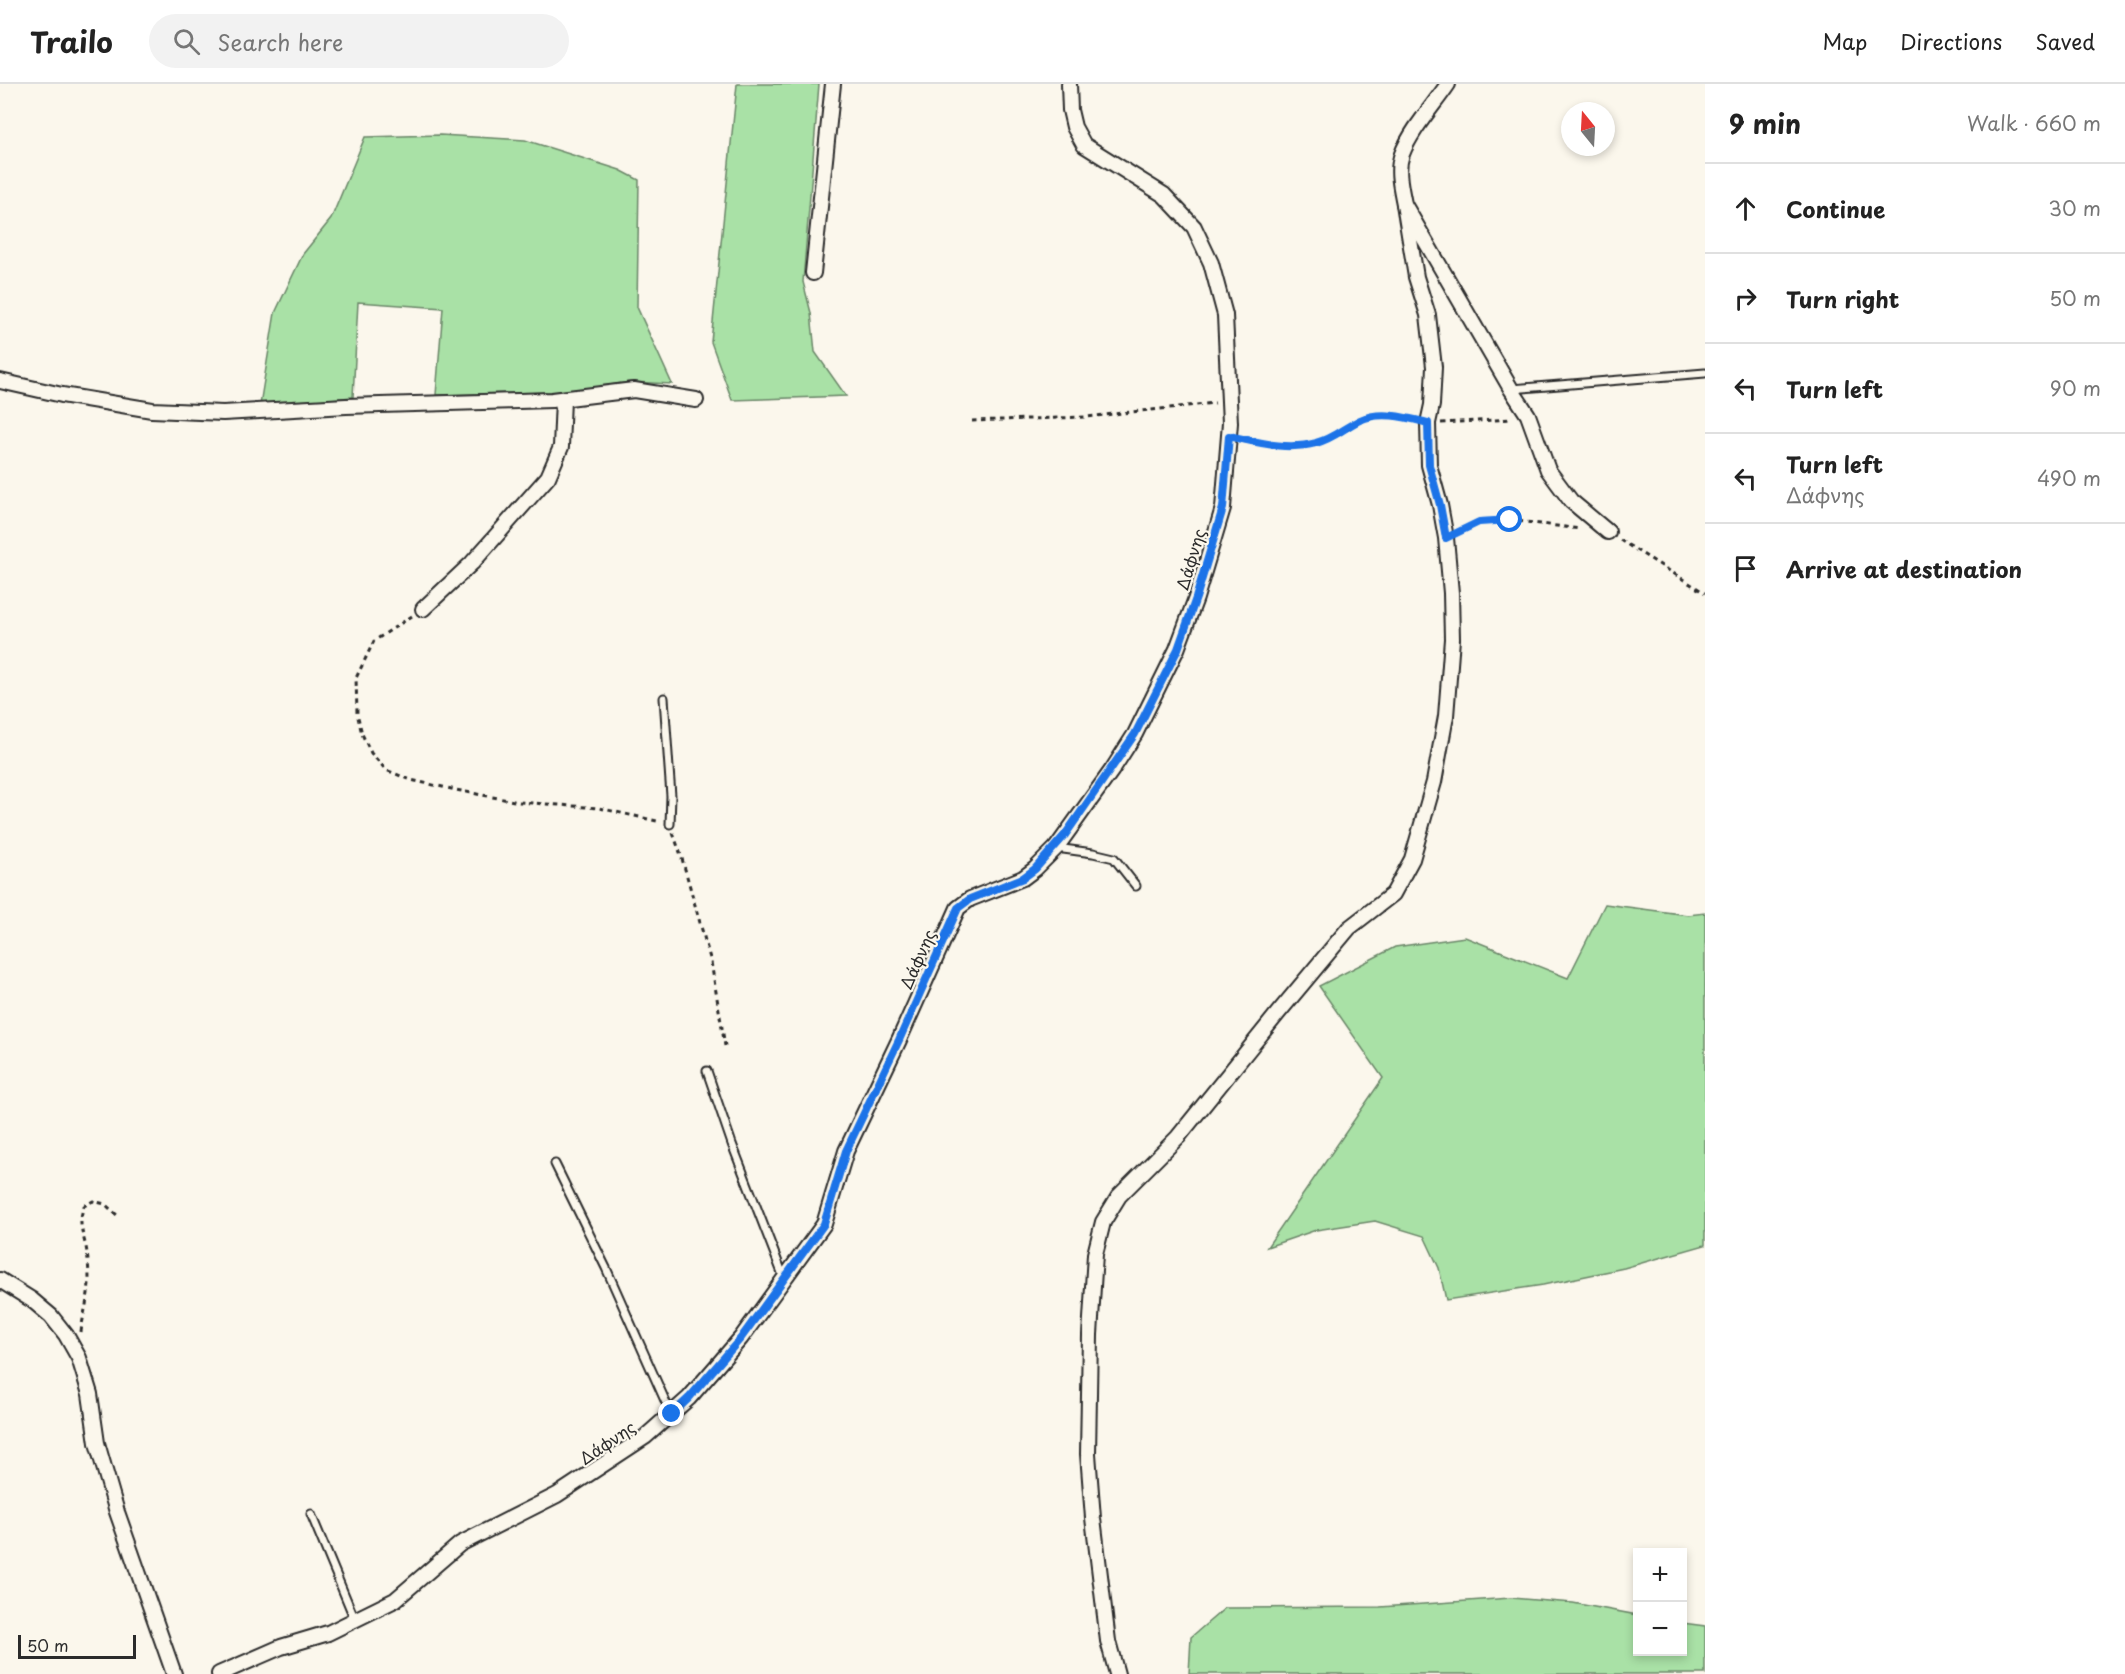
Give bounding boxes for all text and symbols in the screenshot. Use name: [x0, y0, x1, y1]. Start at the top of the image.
search box: [149, 14, 569, 68]
text: Trailo: [30, 20, 113, 63]
icon: search: [170, 25, 203, 58]
text: Search here: [218, 25, 343, 58]
text: Map: [1822, 25, 1867, 57]
text: Directions: [1900, 25, 2002, 57]
text: Saved: [2035, 25, 2095, 57]
north arrow: [1561, 102, 1615, 156]
text: 9 min: [1729, 104, 1801, 143]
text: Walk · 660 m: [1967, 108, 2101, 138]
icon: ahead: [1729, 192, 1762, 225]
text: Continue: [1786, 192, 1885, 225]
text: 30 m: [2048, 193, 2101, 223]
icon: right: [1729, 282, 1762, 315]
text: Turn right: [1786, 282, 1899, 315]
text: 50 m: [2049, 283, 2101, 313]
icon: left: [1729, 372, 1762, 405]
text: Turn left: [1786, 372, 1883, 405]
text: 90 m: [2050, 373, 2101, 403]
text: Turn left: [1786, 447, 1883, 480]
icon: left: [1729, 462, 1762, 495]
text: 490 m: [2037, 463, 2101, 493]
text: Δάφνης: [1786, 480, 1865, 510]
route start: [1496, 506, 1522, 532]
street label: Δάφνης: [1169, 525, 1211, 593]
icon: arrive: [1729, 552, 1762, 585]
text: Arrive at destination: [1786, 552, 2022, 585]
street label: Δάφνης: [893, 925, 941, 993]
route end: [658, 1400, 684, 1426]
street label: Δάφνης: [574, 1414, 640, 1470]
map controls: [1633, 1548, 1687, 1656]
button: +: [1633, 1548, 1687, 1602]
button: −: [1633, 1602, 1687, 1656]
scale bar: [18, 1632, 136, 1660]
text: 50 m: [27, 1633, 68, 1657]

